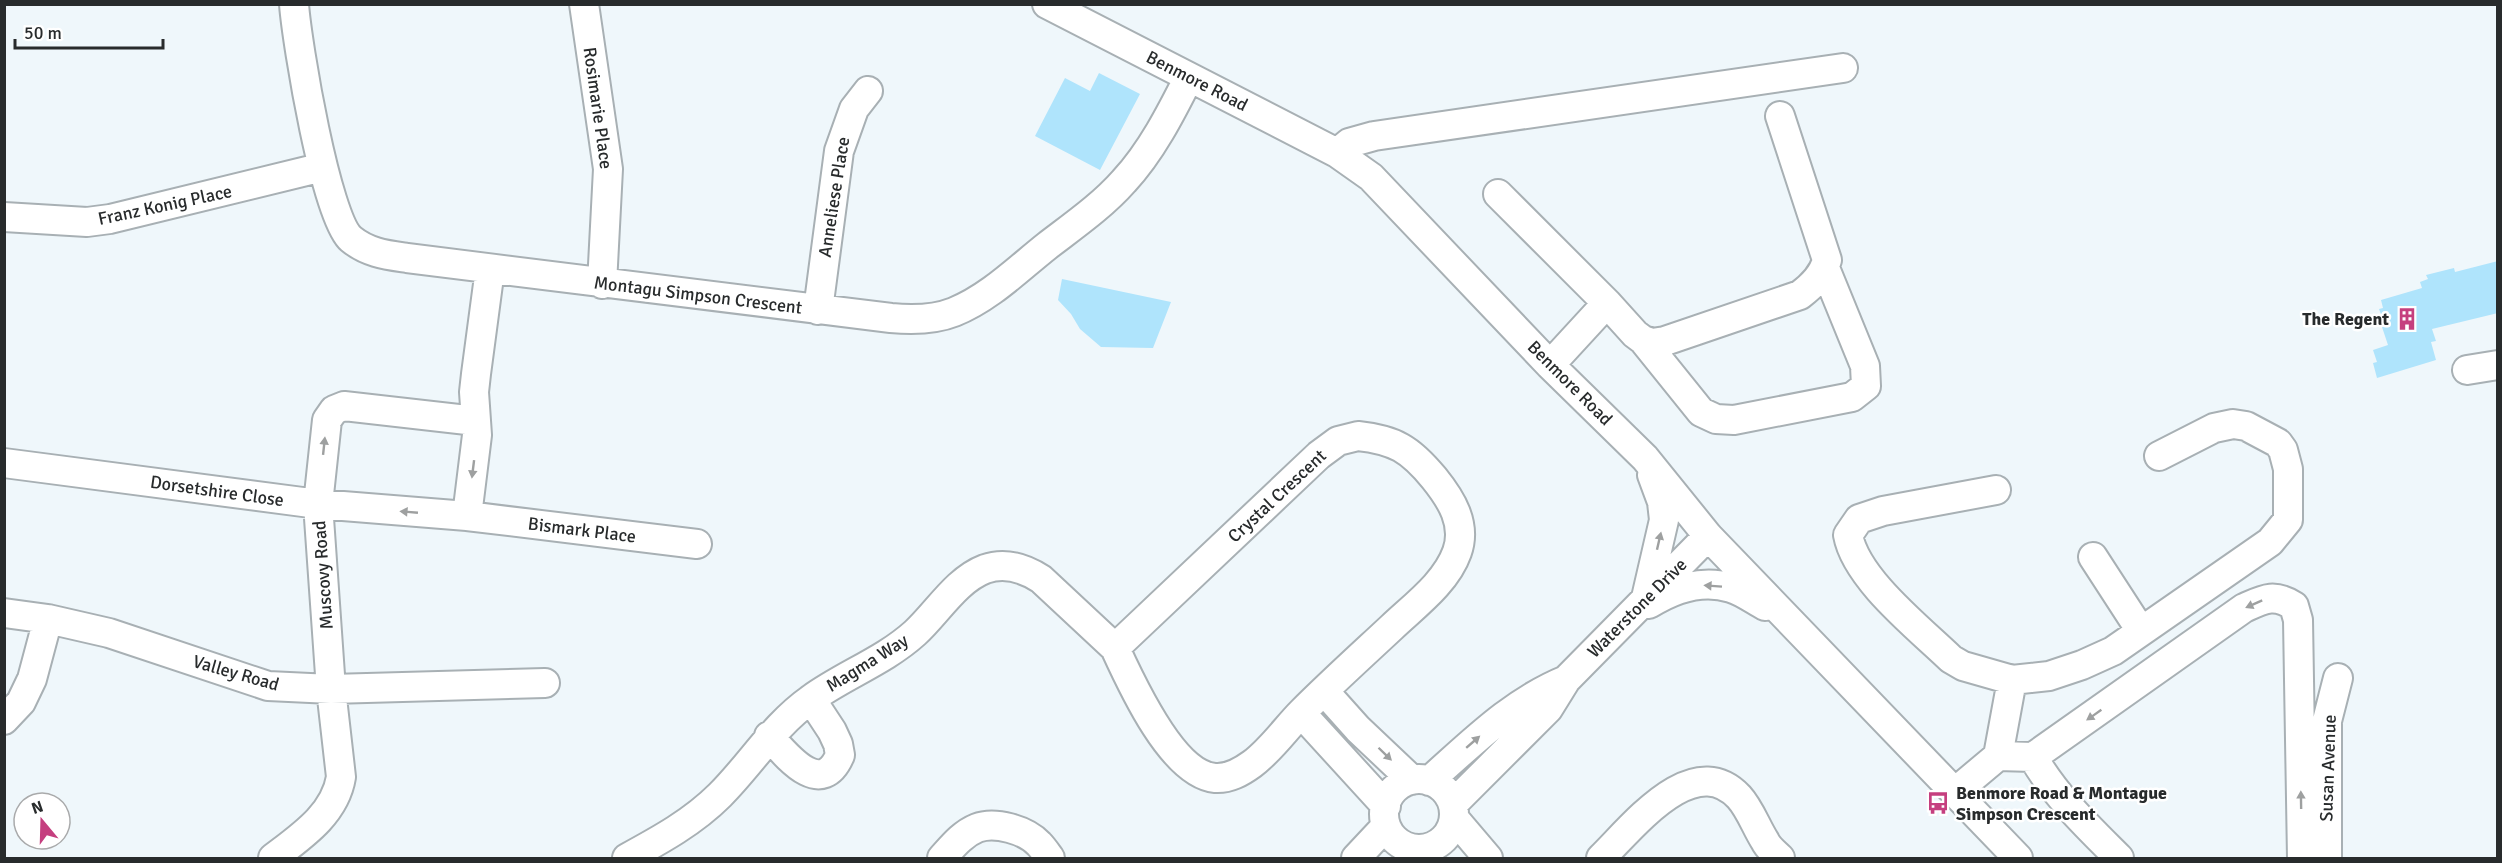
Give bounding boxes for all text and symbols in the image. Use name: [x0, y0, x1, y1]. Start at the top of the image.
scale bar: [15, 12, 164, 50]
text: 50 m: [24, 22, 62, 44]
street label: Rosimarie Place: [579, 46, 617, 170]
street label: Benmore Road: [1142, 46, 1252, 116]
street label: Anneliese Place: [814, 135, 854, 259]
street label: Franz Konig Place: [96, 180, 234, 230]
street label: Montagu Simpson Crescent: [593, 271, 803, 319]
building icon: The Regent: [2394, 306, 2420, 332]
place label: The Regent: [2302, 308, 2389, 330]
street label: Benmore Road: [1523, 336, 1617, 430]
one-way arrow: [319, 436, 329, 455]
street label: Crystal Crescent: [1223, 445, 1331, 547]
one-way arrow: [468, 459, 478, 478]
street label: Dorsetshire Close: [149, 471, 285, 511]
one-way arrow: [399, 507, 418, 516]
street label: Bismark Place: [527, 512, 637, 548]
street label: Muscovy Road: [308, 520, 338, 630]
one-way arrow: [1655, 532, 1665, 551]
street label: Waterstone Drive: [1583, 554, 1691, 662]
one-way arrow: [1703, 581, 1722, 590]
one-way arrow: [2245, 600, 2263, 609]
street label: Magma Way: [822, 629, 913, 697]
street label: Valley Road: [190, 650, 282, 696]
one-way arrow: [2086, 708, 2101, 720]
street label: Susan Avenue: [2315, 714, 2341, 822]
one-way arrow: [1465, 736, 1480, 749]
one-way arrow: [1377, 747, 1391, 761]
place label: Benmore Road & Montague Simpson Crescent: [1956, 782, 2167, 825]
bus stop icon: Benmore Road & Montague Simpson Crescent: [1925, 790, 1951, 816]
north arrow: [12, 791, 72, 851]
one-way arrow: [2296, 791, 2306, 810]
text: N: [29, 796, 46, 819]

